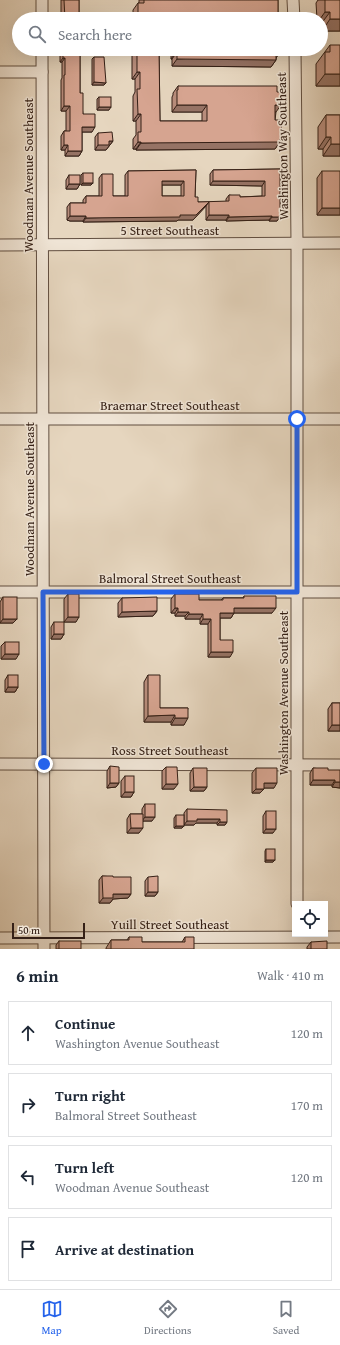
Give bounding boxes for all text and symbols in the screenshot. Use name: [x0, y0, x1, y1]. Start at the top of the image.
search box: [12, 12, 328, 56]
icon: search: [26, 23, 48, 45]
text: Search here: [58, 24, 132, 45]
street label: Washington Way Southeast: [272, 71, 293, 220]
street label: Woodman Avenue Southeast: [19, 97, 38, 252]
street label: 5 Street Southeast: [121, 221, 220, 240]
street label: Braemar Street Southeast: [100, 396, 240, 415]
route start: [288, 410, 306, 428]
street label: Woodman Avenue Southeast: [20, 421, 39, 576]
street label: Balmoral Street Southeast: [99, 569, 241, 588]
street label: Washington Avenue Southeast: [274, 610, 293, 775]
street label: Ross Street Southeast: [112, 741, 229, 760]
route end: [35, 755, 53, 773]
map controls: [292, 901, 328, 937]
button: locate: [292, 901, 328, 937]
street label: Yuill Street Southeast: [111, 915, 230, 934]
scale bar: [12, 921, 85, 940]
text: 50 m: [18, 922, 40, 938]
text: 6 min: [16, 963, 58, 988]
text: Walk · 410 m: [257, 966, 324, 985]
text: Continue: [55, 1013, 116, 1034]
icon: ahead: [17, 1022, 39, 1044]
text: 120 m: [291, 1024, 323, 1043]
text: Washington Avenue Southeast: [55, 1034, 220, 1053]
text: Turn right: [55, 1085, 126, 1106]
icon: right: [17, 1094, 39, 1116]
text: 170 m: [291, 1096, 323, 1115]
text: Balmoral Street Southeast: [55, 1106, 197, 1125]
text: Turn left: [55, 1157, 114, 1178]
icon: left: [17, 1166, 39, 1188]
text: 120 m: [291, 1168, 323, 1187]
text: Woodman Avenue Southeast: [55, 1178, 209, 1197]
icon: arrive: [17, 1238, 39, 1260]
text: Arrive at destination: [55, 1239, 194, 1260]
tab: Map: [41, 1298, 63, 1338]
tab: Directions: [144, 1298, 191, 1338]
tab: Saved: [273, 1298, 299, 1338]

